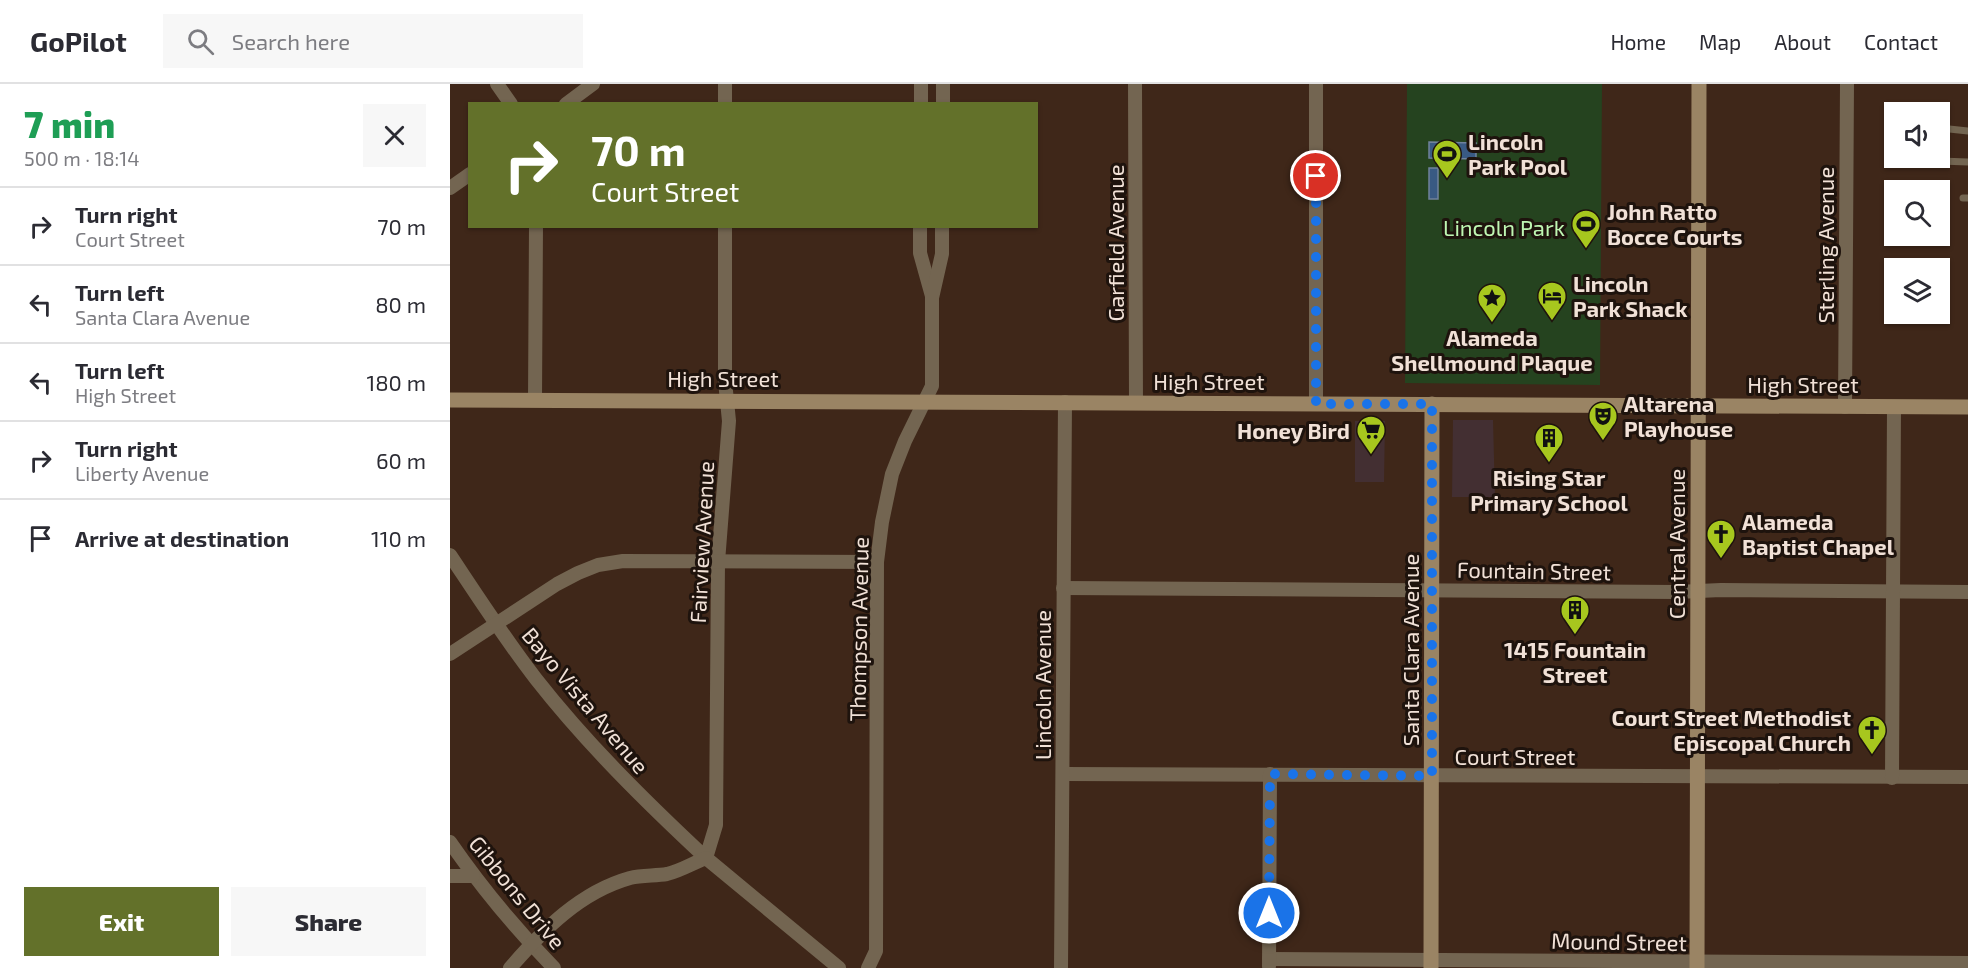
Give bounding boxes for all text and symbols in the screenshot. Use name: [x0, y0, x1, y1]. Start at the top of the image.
search box: [163, 14, 583, 68]
text: GoPilot: [30, 24, 127, 58]
icon: search: [184, 25, 217, 58]
text: Search here: [232, 28, 350, 54]
text: Home: [1610, 29, 1666, 54]
text: Map: [1699, 29, 1741, 54]
text: About: [1774, 29, 1831, 54]
text: Contact: [1864, 29, 1938, 54]
text: 7 min: [24, 102, 115, 145]
map controls: [1884, 102, 1950, 324]
button: sound: [1884, 102, 1950, 168]
button: close: [363, 104, 426, 167]
text: 70 m: [591, 124, 686, 174]
icon: right: [492, 126, 570, 204]
place label: Lincoln Park Pool: [1468, 128, 1568, 179]
sports icon: Lincoln Park Pool: [1431, 138, 1463, 180]
text: 500 m · 18:14: [24, 146, 140, 170]
pin: [1290, 150, 1341, 201]
icon: arrive: [1299, 159, 1332, 192]
street label: Garfield Avenue: [1102, 164, 1128, 322]
street label: Sterling Avenue: [1812, 167, 1838, 323]
text: Court Street: [591, 175, 739, 207]
button: search: [1884, 180, 1950, 246]
place label: John Ratto Bocce Courts: [1607, 198, 1742, 249]
text: Turn right: [75, 201, 177, 227]
sports icon: John Ratto Bocce Courts: [1570, 208, 1602, 250]
icon: right: [24, 210, 57, 243]
text: 70 m: [377, 213, 426, 239]
park label: Lincoln Park: [1443, 214, 1565, 240]
text: Court Street: [75, 227, 185, 251]
button: layers: [1884, 258, 1950, 324]
place label: Lincoln Park Shack: [1573, 270, 1688, 321]
text: Turn left: [75, 279, 164, 305]
hotel icon: Lincoln Park Shack: [1536, 280, 1568, 322]
place icon: Alameda Shellmound Plaque: [1476, 282, 1508, 324]
icon: left: [24, 288, 57, 321]
text: 80 m: [375, 291, 426, 317]
text: Santa Clara Avenue: [75, 305, 250, 329]
place label: Alameda Shellmound Plaque: [1391, 324, 1593, 375]
text: Turn left: [75, 357, 164, 383]
street label: High Street: [667, 365, 779, 391]
icon: left: [24, 366, 57, 399]
street label: High Street: [1153, 368, 1265, 394]
text: 180 m: [366, 369, 426, 395]
street label: High Street: [1747, 371, 1859, 397]
text: High Street: [75, 383, 176, 407]
place label: Altarena Playhouse: [1624, 390, 1733, 442]
theatre icon: Altarena Playhouse: [1587, 400, 1619, 442]
supermarket icon: Honey Bird: [1355, 414, 1387, 456]
place label: Honey Bird: [1237, 417, 1350, 444]
building icon: Rising Star Primary School: [1533, 422, 1565, 464]
text: Turn right: [75, 435, 177, 461]
icon: right: [24, 444, 57, 477]
text: 60 m: [376, 447, 426, 473]
street label: Fairview Avenue: [684, 460, 718, 624]
text: Liberty Avenue: [75, 461, 209, 485]
place label: Rising Star Primary School: [1470, 464, 1629, 516]
street label: Central Avenue: [1663, 469, 1689, 619]
place label: Alameda Baptist Chapel: [1742, 508, 1895, 559]
church icon: Alameda Baptist Chapel: [1705, 518, 1737, 560]
icon: arrive: [24, 522, 57, 555]
text: Arrive at destination: [75, 525, 289, 551]
text: 110 m: [371, 525, 426, 551]
street label: Thompson Avenue: [843, 536, 873, 722]
street label: Santa Clara Avenue: [1397, 554, 1423, 746]
street label: Fountain Street: [1457, 556, 1611, 584]
building icon: 1415 Fountain Street: [1559, 594, 1591, 636]
street label: Lincoln Avenue: [1029, 610, 1055, 760]
street label: Bayo Vista Avenue: [517, 622, 655, 778]
place label: 1415 Fountain Street: [1504, 636, 1646, 687]
place label: Court Street Methodist Episcopal Church: [1612, 704, 1851, 755]
church icon: Court Street Methodist Episcopal Church: [1856, 714, 1888, 756]
street label: Court Street: [1455, 743, 1575, 769]
street label: Gibbons Drive: [464, 830, 572, 954]
position arrow: [1237, 881, 1301, 945]
button: Exit: [24, 887, 219, 956]
button: Share: [231, 887, 426, 956]
street label: Mound Street: [1551, 927, 1687, 955]

